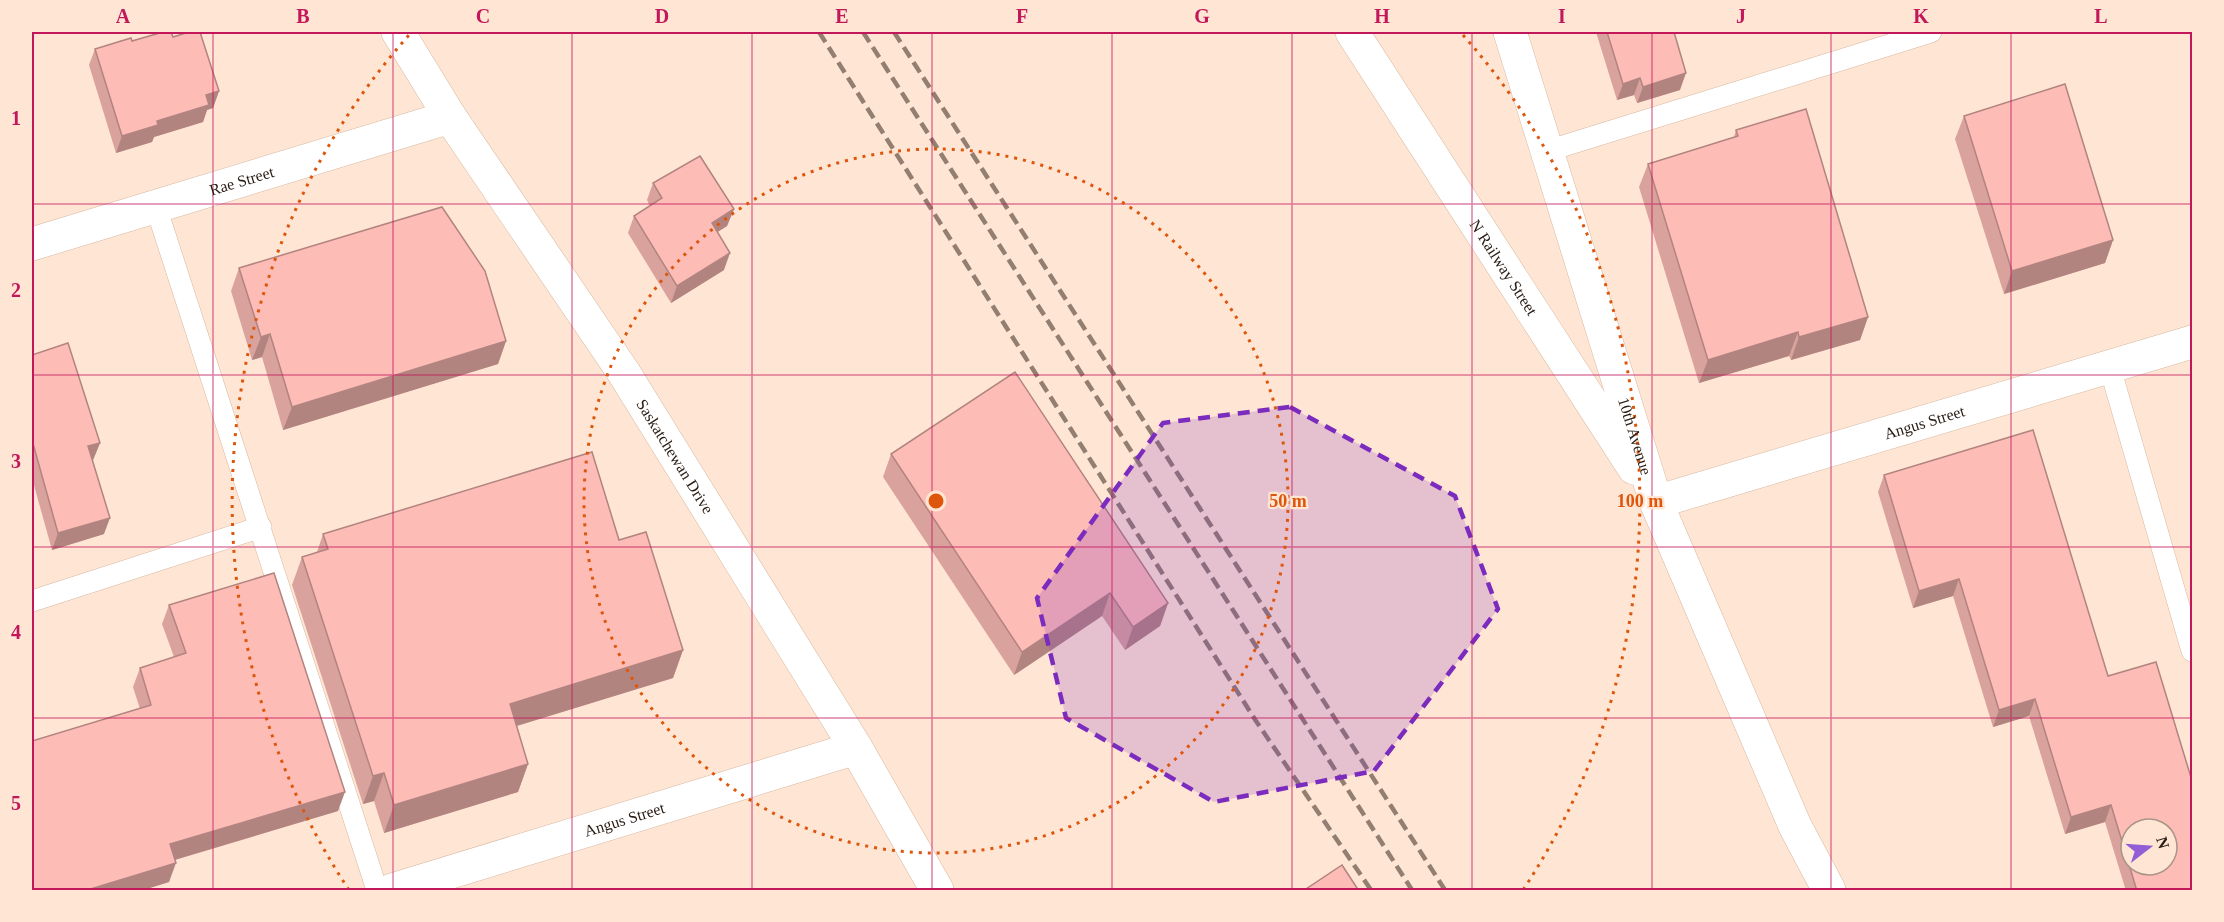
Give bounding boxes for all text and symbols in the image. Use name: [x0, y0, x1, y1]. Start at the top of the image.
text: A: [116, 5, 131, 27]
text: B: [296, 5, 310, 27]
text: C: [476, 5, 490, 27]
text: D: [655, 5, 669, 27]
text: E: [835, 5, 849, 27]
text: F: [1016, 5, 1028, 27]
text: G: [1194, 5, 1210, 27]
text: H: [1374, 5, 1390, 27]
text: I: [1558, 5, 1566, 27]
text: J: [1736, 5, 1746, 27]
text: K: [1913, 5, 1929, 27]
text: L: [2094, 5, 2108, 27]
text: 1: [11, 107, 21, 129]
street label: Rae Street: [207, 162, 276, 198]
street label: N Railway Street: [1467, 216, 1541, 318]
text: 2: [11, 279, 21, 301]
street label: 10th Avenue: [1615, 395, 1655, 477]
street label: Saskatchewan Drive: [634, 396, 717, 516]
street label: Angus Street: [1882, 402, 1967, 442]
text: 3: [11, 450, 21, 472]
centre of rings: [926, 491, 946, 511]
text: 50 m: [1269, 491, 1307, 511]
text: 100 m: [1617, 491, 1663, 511]
text: 4: [11, 621, 21, 643]
text: 5: [11, 792, 21, 814]
street label: Angus Street: [582, 798, 667, 839]
north arrow: [2119, 817, 2179, 877]
text: N: [2153, 835, 2173, 851]

